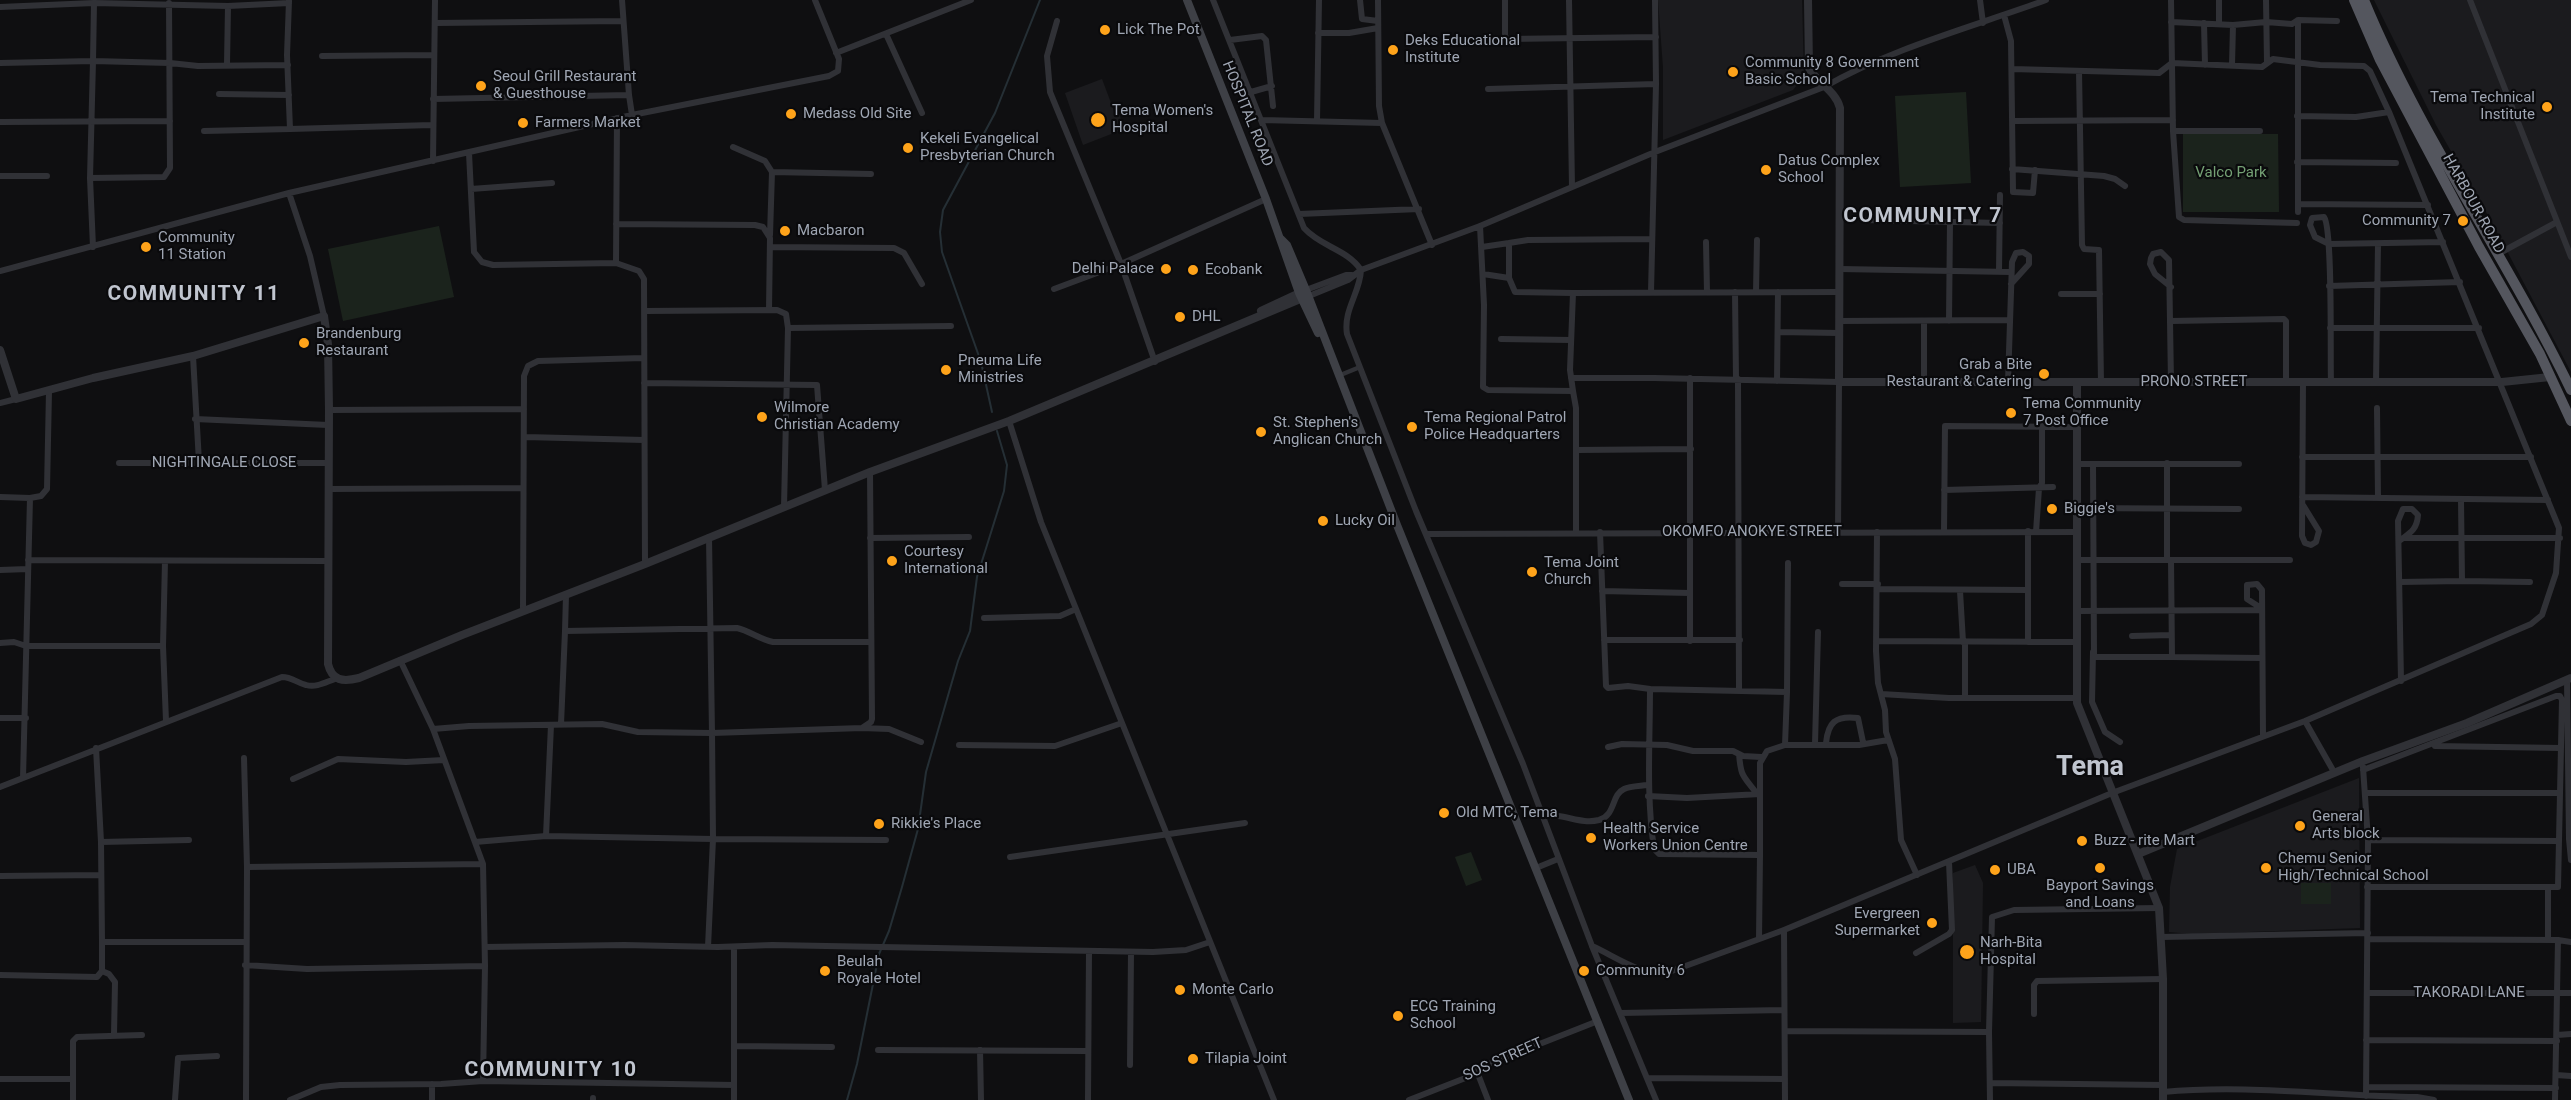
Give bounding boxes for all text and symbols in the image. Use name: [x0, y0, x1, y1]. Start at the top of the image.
place label: Lick The Pot: [1117, 21, 1200, 39]
marker: Lick The Pot: [1098, 23, 1112, 37]
place label: Deks Educational Institute: [1405, 32, 1520, 67]
marker: Deks Educational Institute: [1386, 43, 1400, 57]
place label: Community 8 Government Basic School: [1745, 54, 1919, 89]
street label: HOSPITAL ROAD: [1218, 59, 1276, 169]
marker: Community 8 Government Basic School: [1726, 65, 1740, 79]
place label: Seoul Grill Restaurant & Guesthouse: [493, 68, 636, 103]
marker: Seoul Grill Restaurant & Guesthouse: [474, 79, 488, 93]
place label: Tema Technical Institute: [2430, 89, 2535, 124]
marker: Tema Technical Institute: [2540, 100, 2554, 114]
place label: Tema Women's Hospital: [1112, 102, 1213, 137]
place label: Medass Old Site: [803, 105, 911, 123]
marker: Medass Old Site: [784, 107, 798, 121]
marker: Tema Women's Hospital: [1089, 111, 1107, 129]
place label: Farmers Market: [535, 114, 641, 132]
marker: Farmers Market: [516, 116, 530, 130]
place label: Kekeli Evangelical Presbyterian Church: [920, 130, 1055, 165]
marker: Kekeli Evangelical Presbyterian Church: [901, 141, 915, 155]
street label: HARBOUR ROAD: [2438, 151, 2508, 257]
place label: Datus Complex School: [1778, 152, 1880, 187]
marker: Datus Complex School: [1759, 163, 1773, 177]
park label: Valco Park: [2195, 164, 2267, 182]
district label: COMMUNITY 7: [1843, 204, 2003, 230]
place label: Community 7: [2362, 212, 2451, 230]
marker: Community 7: [2456, 214, 2470, 228]
place label: Macbaron: [797, 222, 864, 240]
marker: Macbaron: [778, 224, 792, 238]
place label: Community 11 Station: [158, 229, 235, 264]
marker: Community 11 Station: [139, 240, 153, 254]
place label: Delhi Palace: [1072, 260, 1154, 278]
place label: Ecobank: [1205, 261, 1262, 279]
marker: Delhi Palace: [1159, 262, 1173, 276]
marker: Ecobank: [1186, 263, 1200, 277]
district label: COMMUNITY 11: [108, 282, 280, 308]
place label: DHL: [1192, 308, 1221, 326]
marker: DHL: [1173, 310, 1187, 324]
place label: Brandenburg Restaurant: [316, 325, 401, 360]
marker: Brandenburg Restaurant: [297, 336, 311, 350]
place label: Pneuma Life Ministries: [958, 352, 1042, 387]
place label: Grab a Bite Restaurant & Catering: [1887, 356, 2032, 391]
marker: Pneuma Life Ministries: [939, 363, 953, 377]
marker: Grab a Bite Restaurant & Catering: [2037, 367, 2051, 381]
street label: PRONO STREET: [2140, 373, 2248, 391]
place label: Tema Community 7 Post Office: [2023, 395, 2141, 430]
place label: Wilmore Christian Academy: [774, 399, 900, 434]
marker: Tema Community 7 Post Office: [2004, 406, 2018, 420]
place label: Tema Regional Patrol Police Headquarters: [1424, 409, 1566, 444]
marker: Wilmore Christian Academy: [755, 410, 769, 424]
place label: St. Stephen's Anglican Church: [1273, 414, 1382, 449]
marker: Tema Regional Patrol Police Headquarters: [1405, 420, 1419, 434]
marker: St. Stephen's Anglican Church: [1254, 425, 1268, 439]
street label: NIGHTINGALE CLOSE: [152, 454, 296, 472]
place label: Biggie's: [2064, 500, 2115, 518]
marker: Biggie's: [2045, 502, 2059, 516]
place label: Lucky Oil: [1335, 512, 1395, 530]
marker: Lucky Oil: [1316, 514, 1330, 528]
street label: OKOMFO ANOKYE STREET: [1662, 523, 1842, 541]
place label: Courtesy International: [904, 543, 988, 578]
marker: Courtesy International: [885, 554, 899, 568]
place label: Tema Joint Church: [1544, 554, 1619, 589]
marker: Tema Joint Church: [1525, 565, 1539, 579]
district label: Tema: [2056, 752, 2124, 784]
place label: Old MTC, Tema: [1456, 804, 1558, 822]
marker: Old MTC, Tema: [1437, 806, 1451, 820]
place label: General Arts block: [2312, 808, 2380, 843]
place label: Rikkie's Place: [891, 815, 981, 833]
marker: Rikkie's Place: [872, 817, 886, 831]
marker: General Arts block: [2293, 819, 2307, 833]
place label: Health Service Workers Union Centre: [1603, 820, 1748, 855]
marker: Health Service Workers Union Centre: [1584, 831, 1598, 845]
place label: Buzz - rite Mart: [2094, 832, 2195, 850]
marker: Buzz - rite Mart: [2075, 834, 2089, 848]
place label: Chemu Senior High/Technical School: [2278, 850, 2429, 885]
place label: UBA: [2007, 861, 2036, 879]
marker: Bayport Savings and Loans: [2093, 861, 2107, 875]
marker: Chemu Senior High/Technical School: [2259, 861, 2273, 875]
marker: UBA: [1988, 863, 2002, 877]
place label: Bayport Savings and Loans: [2046, 877, 2154, 912]
place label: Evergreen Supermarket: [1835, 905, 1920, 940]
marker: Evergreen Supermarket: [1925, 916, 1939, 930]
place label: Narh-Bita Hospital: [1980, 934, 2042, 969]
marker: Narh-Bita Hospital: [1958, 943, 1976, 961]
place label: Beulah Royale Hotel: [837, 953, 921, 988]
place label: Community 6: [1596, 962, 1685, 980]
marker: Beulah Royale Hotel: [818, 964, 832, 978]
marker: Community 6: [1577, 964, 1591, 978]
place label: Monte Carlo: [1192, 981, 1274, 999]
marker: Monte Carlo: [1173, 983, 1187, 997]
street label: TAKORADI LANE: [2413, 984, 2525, 1002]
place label: ECG Training School: [1410, 998, 1496, 1033]
marker: ECG Training School: [1391, 1009, 1405, 1023]
street label: SOS STREET: [1460, 1034, 1546, 1086]
place label: Tilapia Joint: [1205, 1050, 1287, 1068]
marker: Tilapia Joint: [1186, 1052, 1200, 1066]
district label: COMMUNITY 10: [465, 1058, 637, 1084]

